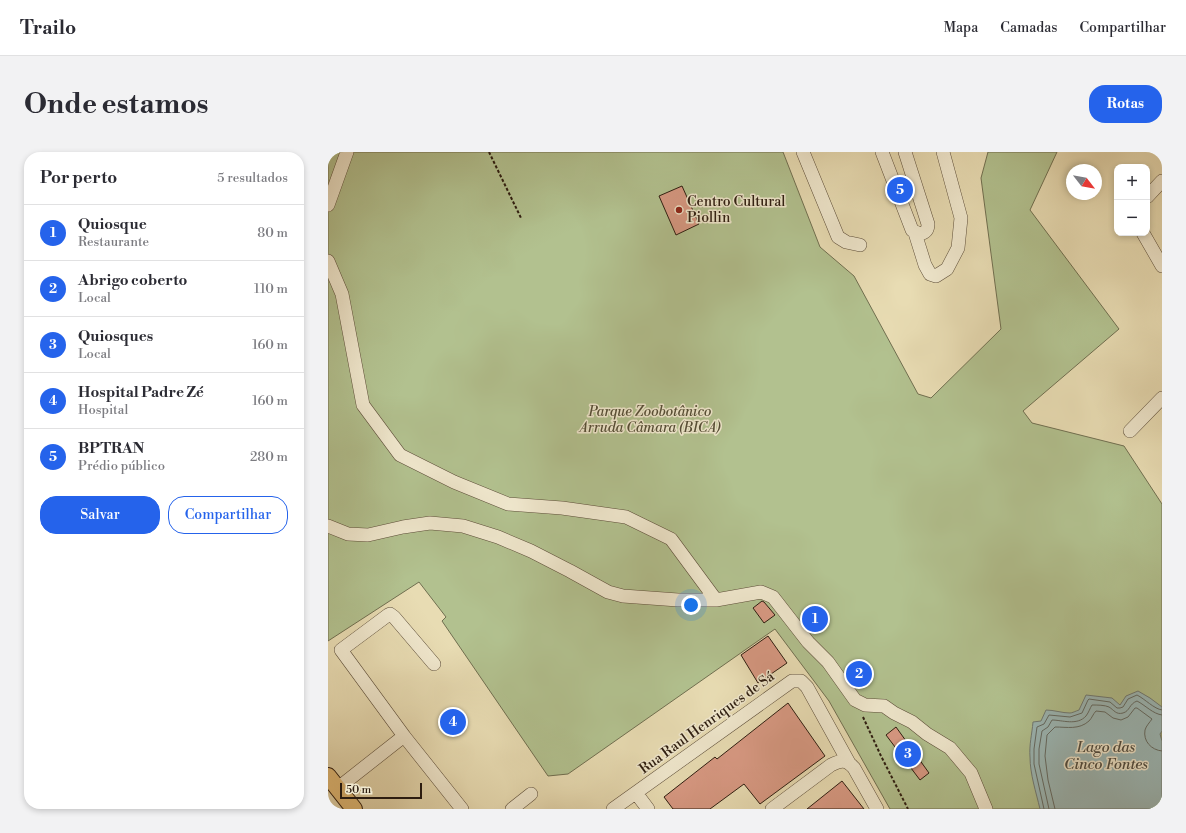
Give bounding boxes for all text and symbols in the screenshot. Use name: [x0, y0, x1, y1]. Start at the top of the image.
text: Trailo: [20, 16, 76, 40]
text: Mapa: [944, 19, 978, 37]
text: Camadas: [1000, 19, 1057, 37]
text: Compartilhar: [1079, 19, 1166, 37]
button: Rotas: [1089, 85, 1162, 123]
text: Onde estamos: [24, 87, 209, 122]
north arrow: [1066, 164, 1102, 200]
map controls: [1114, 164, 1150, 236]
button: +: [1114, 164, 1150, 200]
text: Por perto: [40, 167, 117, 189]
text: 5 resultados: [217, 170, 288, 186]
pin: 5: [887, 175, 913, 205]
place label: Centro Cultural Piollin: [687, 193, 786, 227]
button: −: [1114, 200, 1150, 236]
marker: Centro Cultural Piollin: [674, 205, 684, 215]
text: Quiosque: [78, 215, 147, 234]
text: 1: [50, 225, 56, 241]
text: 80 m: [257, 225, 288, 241]
text: Restaurante: [78, 234, 149, 250]
text: Abrigo coberto: [78, 271, 187, 290]
text: 2: [49, 281, 57, 297]
text: 110 m: [254, 281, 288, 297]
text: Local: [78, 290, 111, 306]
text: Quiosques: [78, 327, 153, 346]
text: 3: [49, 337, 57, 353]
text: 160 m: [252, 337, 288, 353]
text: Local: [78, 346, 111, 362]
text: Hospital Padre Zé: [78, 383, 204, 402]
text: 4: [49, 393, 57, 409]
text: 160 m: [252, 393, 288, 409]
text: Hospital: [78, 402, 128, 418]
park label: Parque Zoobotânico Arruda Câmara (BICA): [578, 403, 721, 437]
text: BPTRAN: [78, 439, 144, 458]
text: 5: [49, 449, 57, 465]
text: 280 m: [250, 449, 288, 465]
text: Prédio público: [78, 458, 165, 474]
button: Salvar: [40, 496, 160, 534]
button: Compartilhar: [168, 496, 288, 534]
your location: [681, 595, 701, 615]
pin: 1: [802, 604, 828, 634]
pin: 2: [846, 659, 872, 689]
street label: Rua Raul Henriques de Sá: [636, 667, 779, 778]
pin: 4: [440, 707, 466, 737]
water label: Lago das Cinco Fontes: [1064, 738, 1148, 774]
pin: 3: [895, 739, 921, 769]
scale bar: [340, 781, 422, 800]
text: 50 m: [346, 783, 371, 797]

